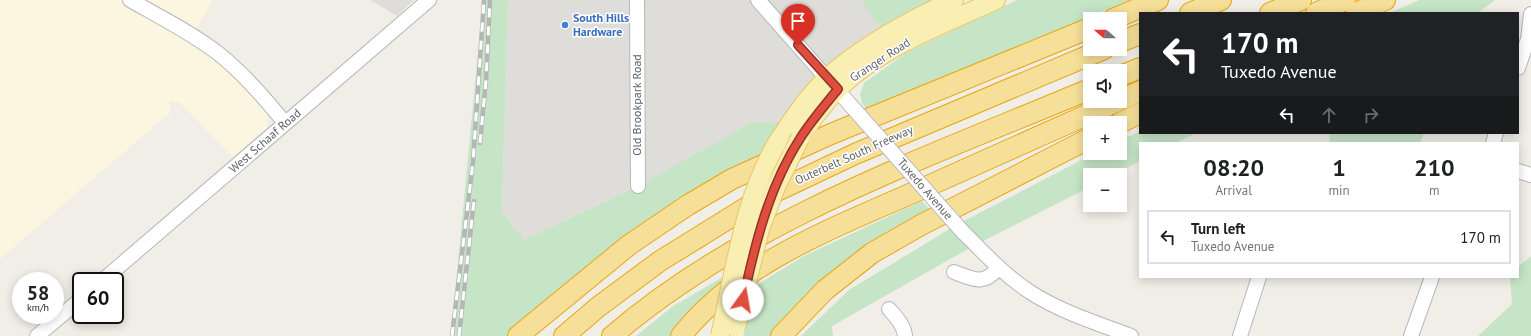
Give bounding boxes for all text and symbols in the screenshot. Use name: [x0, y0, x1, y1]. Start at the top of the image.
pin: [781, 4, 815, 45]
place label: South Hills Hardware: [573, 10, 629, 39]
icon: arrive: [787, 10, 809, 32]
north arrow: [1083, 12, 1127, 56]
map controls: [1083, 12, 1127, 212]
marker: South Hills Hardware: [560, 20, 570, 30]
text: 170 m: [1221, 24, 1298, 61]
icon: left: [1155, 28, 1207, 80]
street label: Granger Road: [847, 34, 913, 85]
street label: Old Brookpark Road: [629, 54, 644, 156]
text: Tuxedo Avenue: [1221, 60, 1337, 83]
button: sound: [1083, 64, 1127, 108]
icon: left: [1276, 104, 1298, 126]
icon: ahead: [1318, 104, 1340, 126]
icon: right: [1360, 104, 1382, 126]
street label: West Schaaf Road: [226, 105, 304, 176]
button: +: [1083, 116, 1127, 160]
street label: Outerbelt South Freeway: [792, 122, 916, 187]
text: 08:20: [1203, 152, 1264, 183]
text: 1: [1332, 152, 1346, 183]
text: 210: [1414, 152, 1455, 183]
street label: Tuxedo Avenue: [894, 155, 956, 223]
button: −: [1083, 168, 1127, 212]
text: Arrival: [1216, 182, 1252, 199]
text: min: [1328, 182, 1350, 199]
text: m: [1429, 182, 1440, 199]
text: Turn left: [1191, 219, 1245, 238]
icon: left: [1157, 226, 1179, 248]
text: 170 m: [1460, 228, 1501, 247]
text: Tuxedo Avenue: [1191, 238, 1274, 255]
speed limit sign: 60: [72, 272, 124, 324]
position arrow: [722, 279, 764, 321]
text: 58: [27, 280, 49, 306]
text: km/h: [27, 301, 49, 314]

